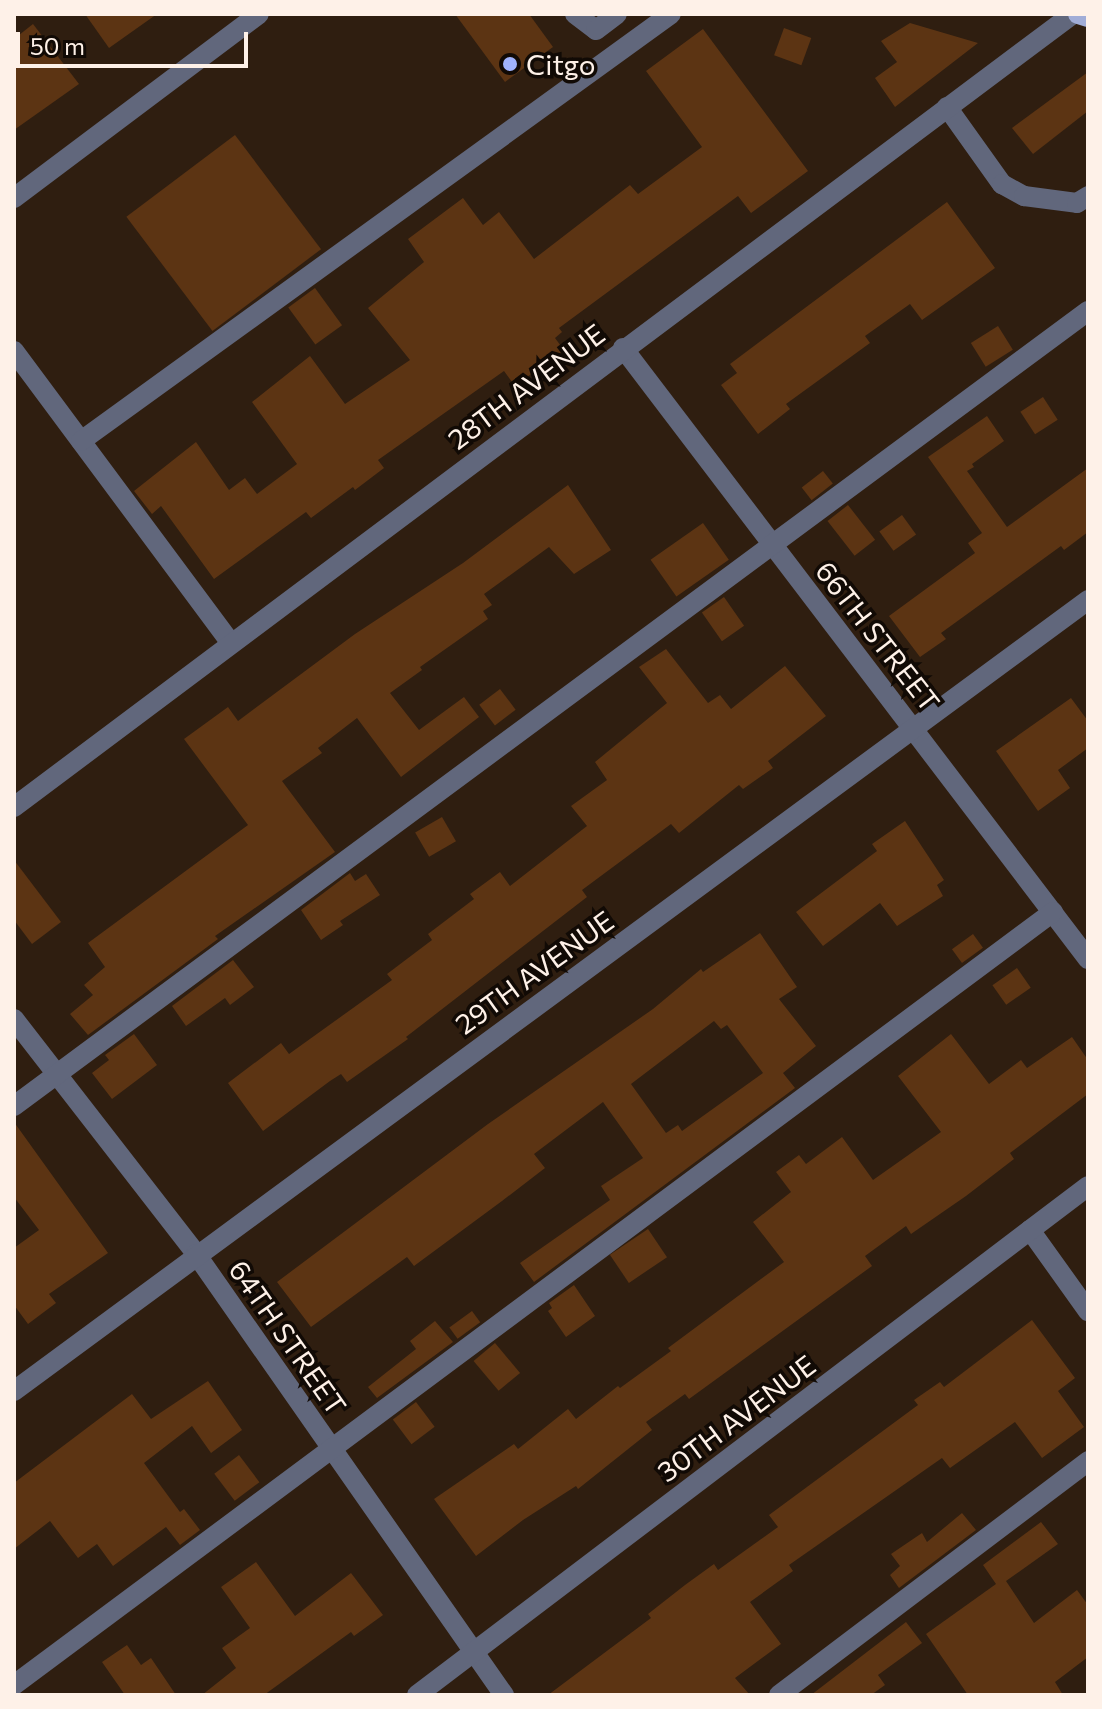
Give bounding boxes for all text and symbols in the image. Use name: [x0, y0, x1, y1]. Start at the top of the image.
scale bar: [20, 16, 252, 66]
text: 50 m: [30, 31, 85, 60]
place label: Citgo: [526, 47, 595, 81]
marker: Citgo: [501, 55, 519, 73]
street label: 28TH AVENUE: [441, 316, 611, 456]
street label: 66TH STREET: [809, 554, 947, 718]
street label: 29TH AVENUE: [448, 903, 620, 1041]
street label: 64TH STREET: [222, 1253, 354, 1421]
street label: 30TH AVENUE: [650, 1348, 822, 1488]

